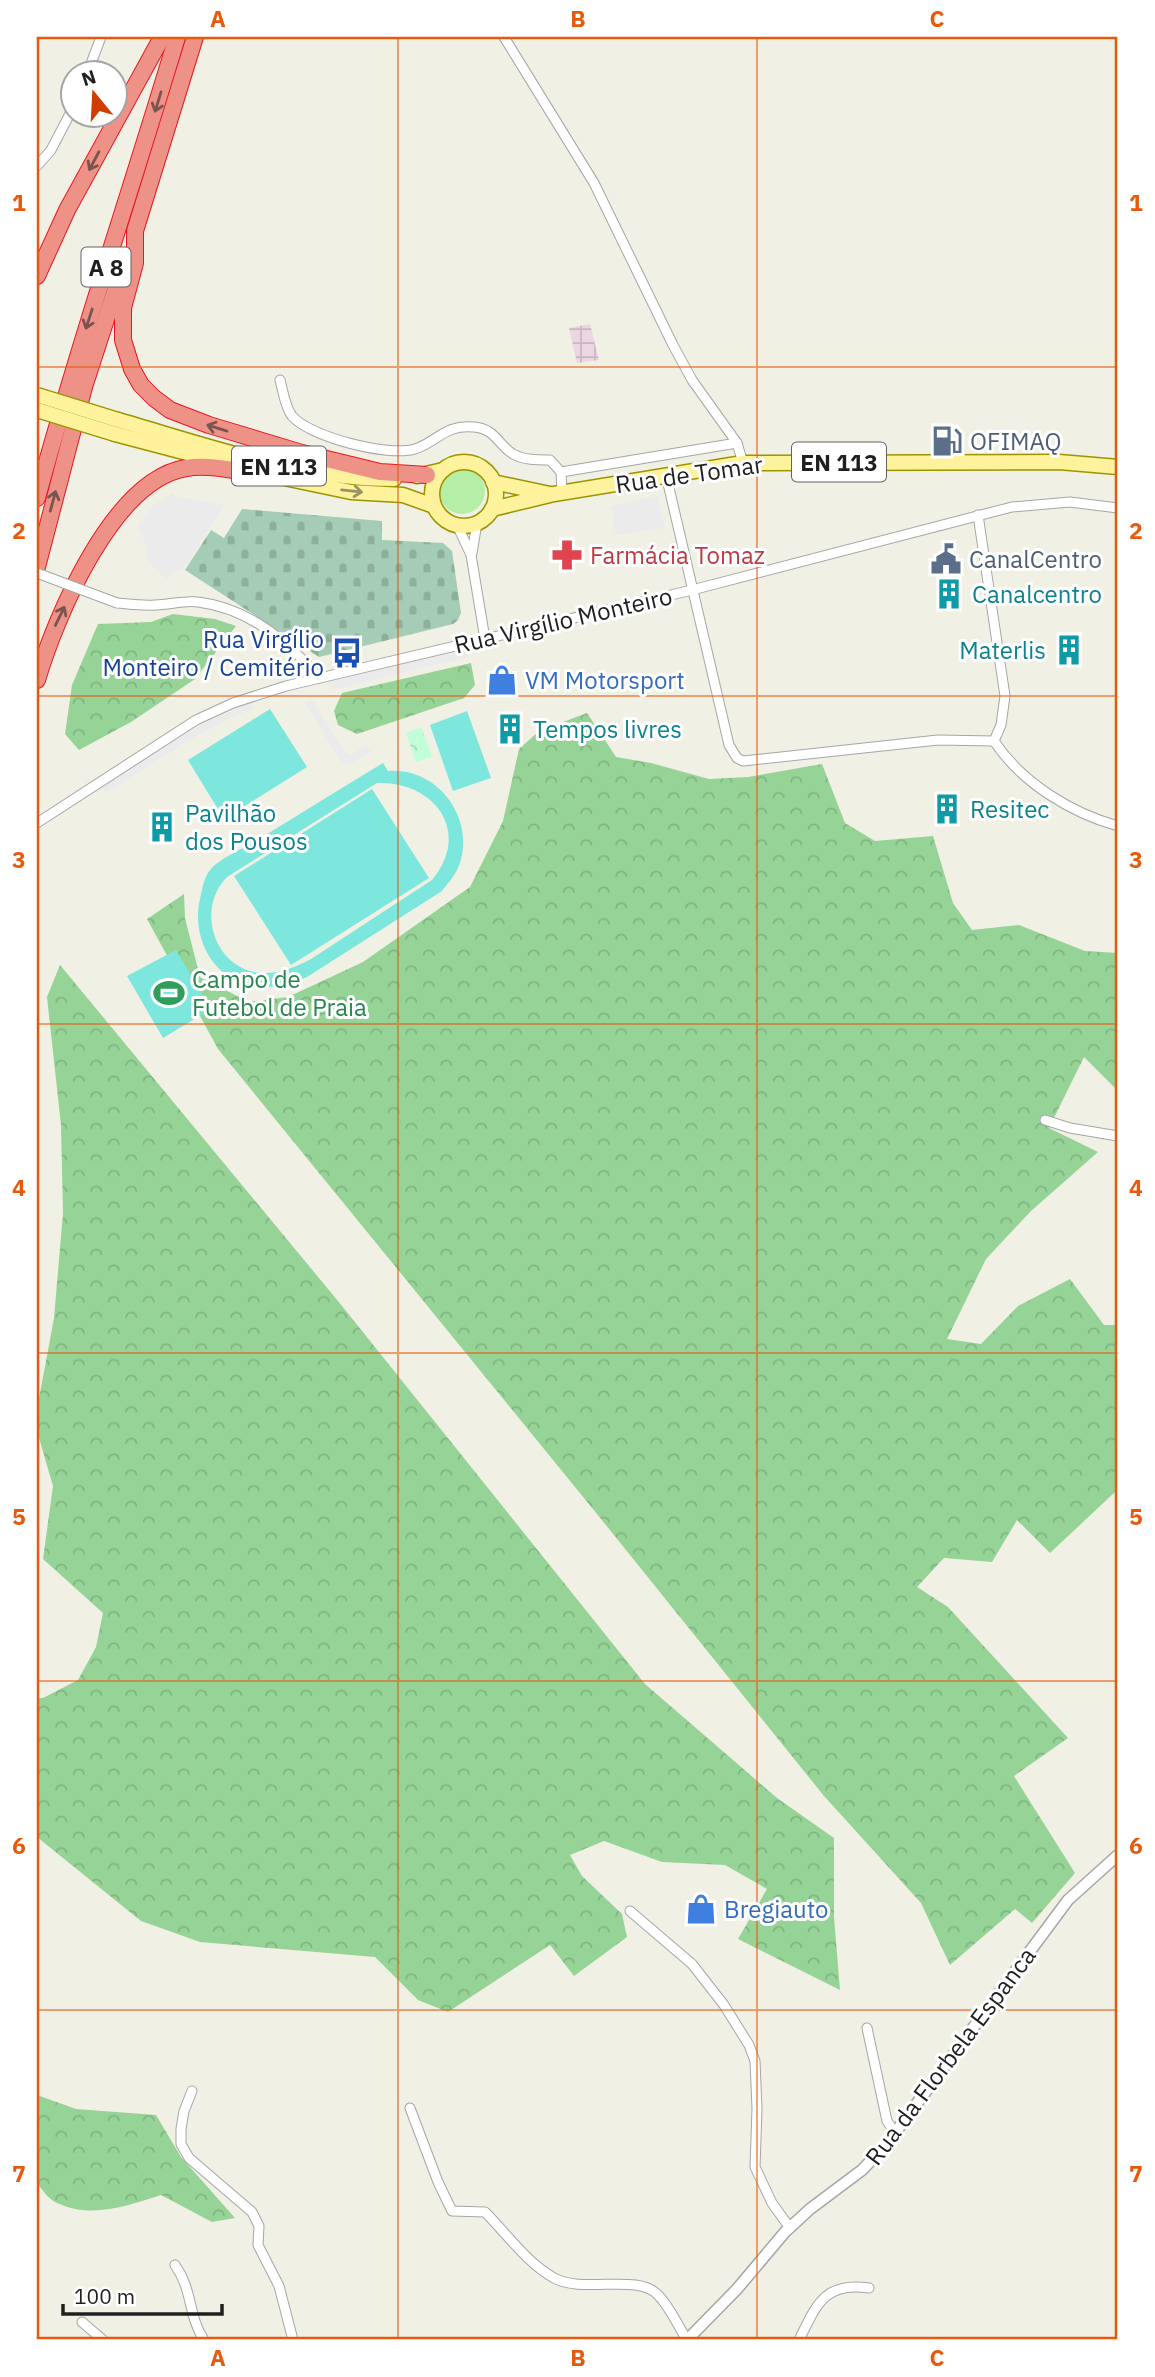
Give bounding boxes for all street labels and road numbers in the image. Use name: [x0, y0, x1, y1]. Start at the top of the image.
road number: A 8: [82, 248, 130, 286]
road number: EN 113: [792, 442, 886, 482]
road number: EN 113: [232, 446, 326, 486]
street label: Rua de Tomar: [613, 448, 765, 500]
street label: Rua Virgílio Monteiro: [451, 579, 675, 661]
street label: Rua da Florbela Espanca: [857, 1940, 1043, 2171]

